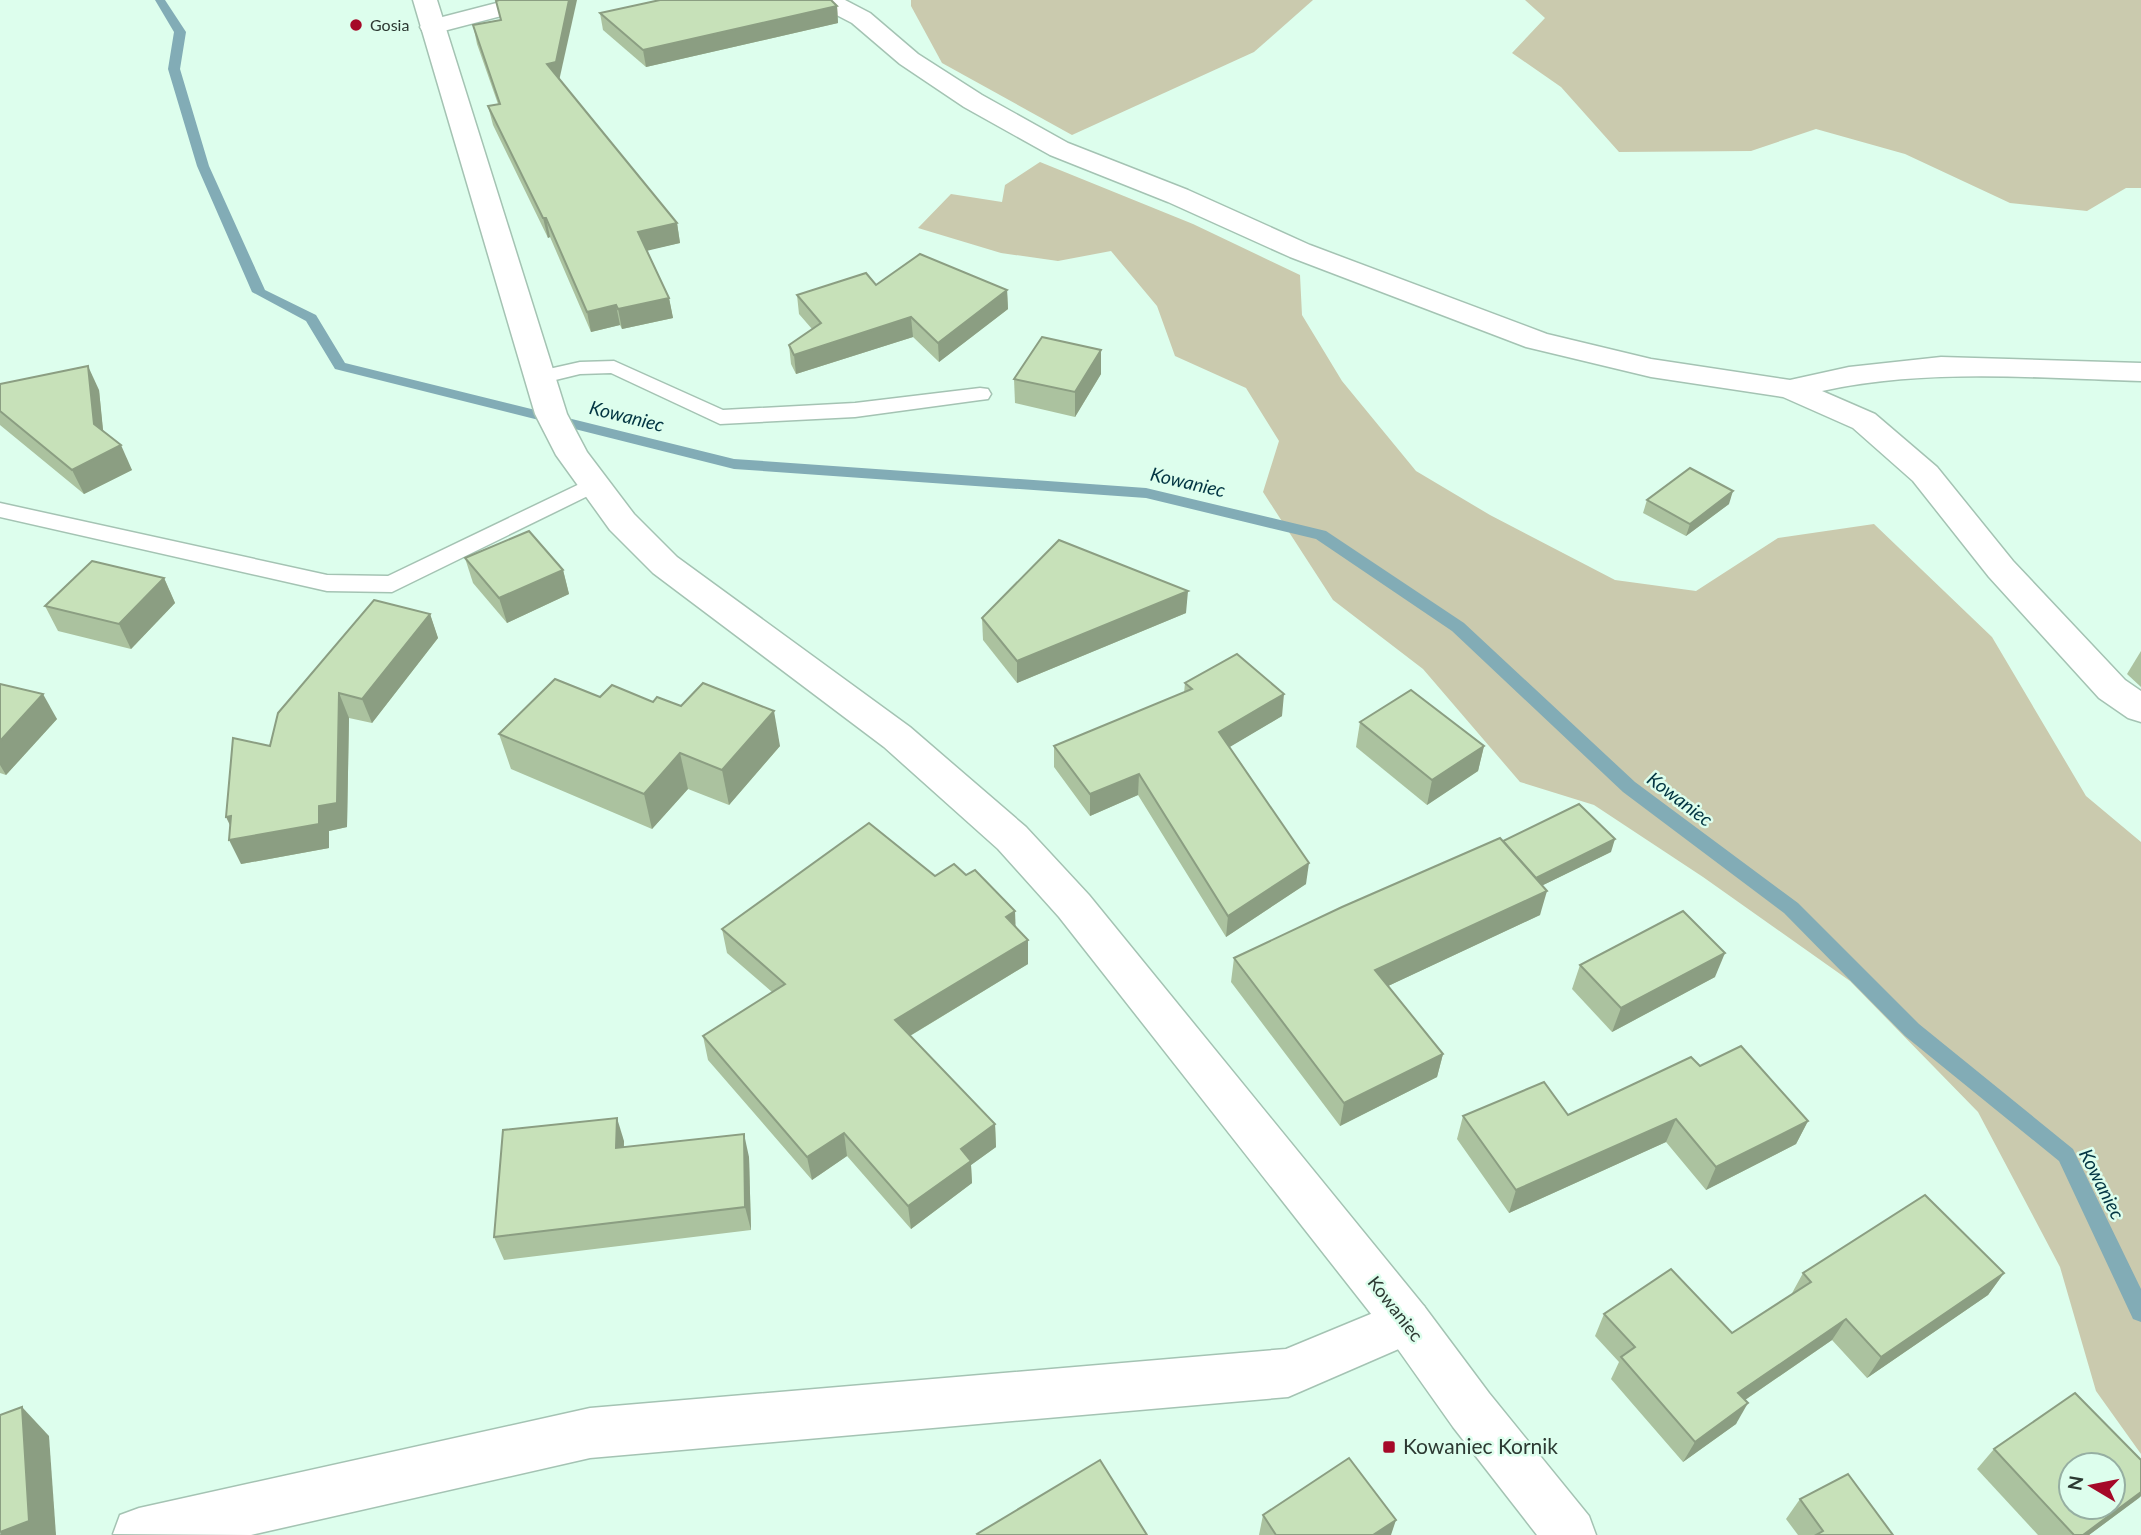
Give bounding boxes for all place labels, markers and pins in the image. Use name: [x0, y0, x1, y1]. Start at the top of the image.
place label: Gosia: [370, 15, 409, 34]
marker: Gosia: [348, 17, 364, 33]
place label: Kowaniec Kornik: [1403, 1433, 1558, 1458]
marker: Kowaniec Kornik: [1381, 1439, 1397, 1455]

